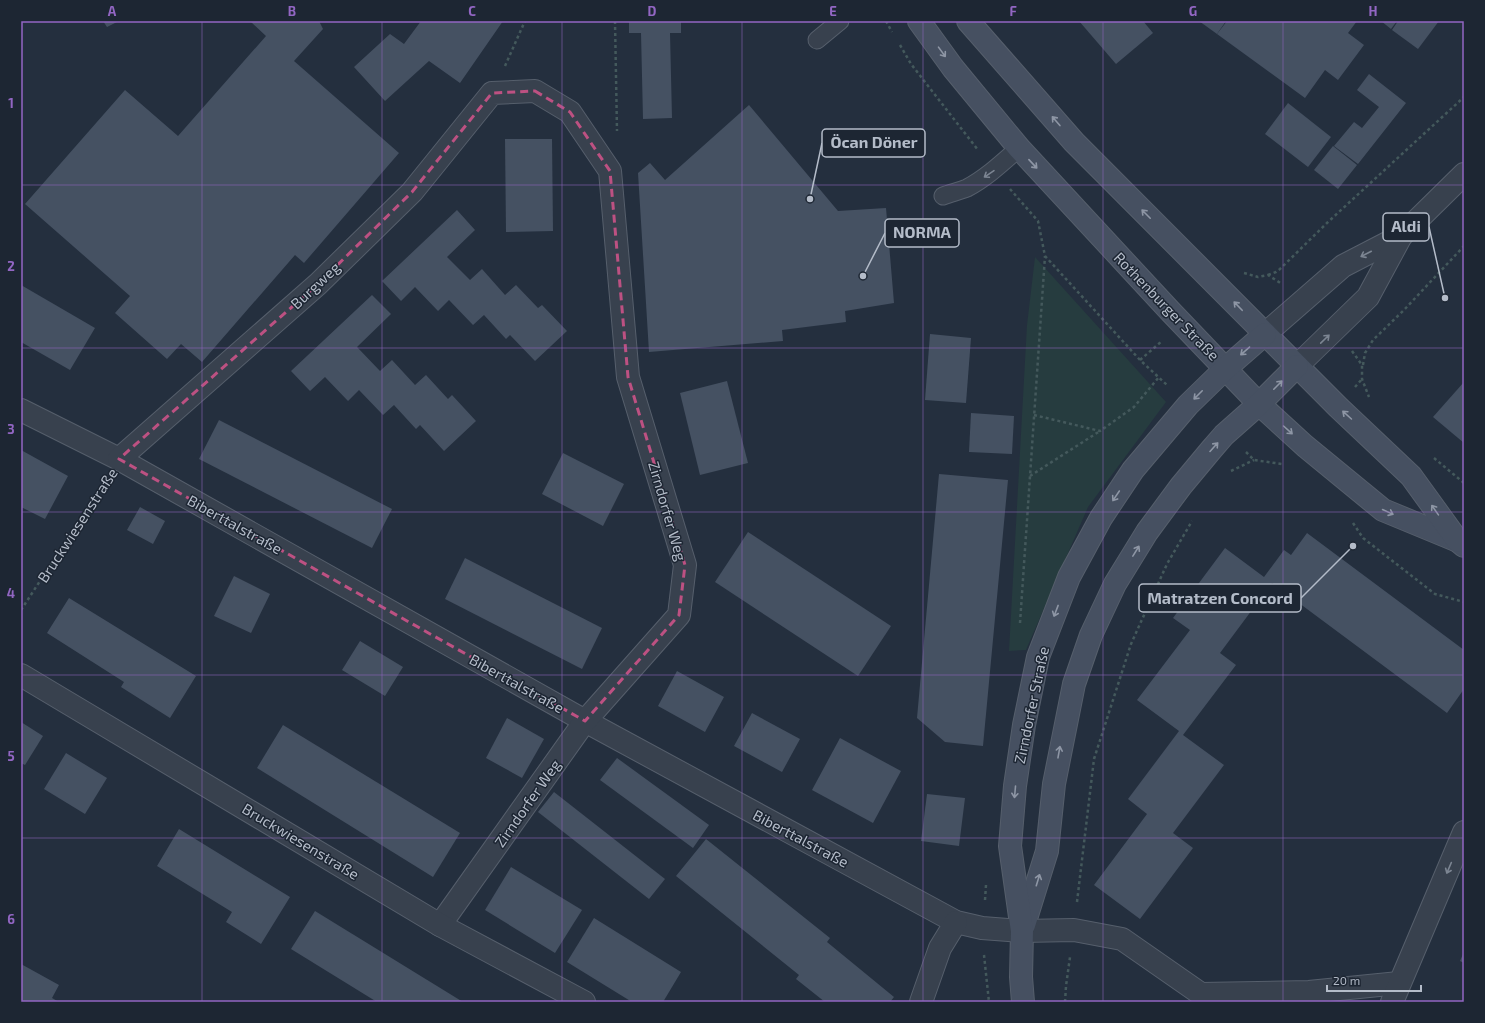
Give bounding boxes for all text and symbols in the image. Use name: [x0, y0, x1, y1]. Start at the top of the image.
text: A: [108, 3, 117, 19]
text: B: [288, 3, 296, 19]
text: C: [468, 3, 476, 19]
text: D: [648, 3, 657, 19]
text: E: [829, 3, 837, 19]
text: F: [1009, 3, 1017, 19]
text: G: [1189, 3, 1197, 19]
text: H: [1369, 3, 1378, 19]
one-way arrow: [938, 47, 946, 58]
text: 1: [8, 95, 14, 111]
one-way arrow: [1051, 116, 1060, 126]
callout: Öcan Döner: [822, 129, 925, 157]
text: Öcan Döner: [830, 132, 918, 151]
one-way arrow: [1028, 159, 1038, 169]
one-way arrow: [983, 170, 995, 178]
one-way arrow: [1141, 209, 1151, 219]
callout: Aldi: [1383, 213, 1429, 241]
text: Aldi: [1391, 216, 1421, 235]
callout: NORMA: [885, 219, 959, 247]
text: NORMA: [893, 222, 952, 241]
street label: Rothenburger Straße: [1111, 248, 1223, 364]
one-way arrow: [1361, 251, 1373, 258]
street label: Burgweg: [287, 257, 344, 312]
text: 2: [7, 258, 15, 274]
one-way arrow: [1233, 301, 1243, 311]
one-way arrow: [1320, 334, 1330, 344]
one-way arrow: [1241, 346, 1251, 355]
one-way arrow: [1273, 380, 1283, 390]
one-way arrow: [1193, 391, 1203, 400]
one-way arrow: [1342, 410, 1352, 420]
text: 3: [7, 421, 15, 437]
one-way arrow: [1283, 425, 1293, 435]
one-way arrow: [1209, 442, 1218, 452]
street label: Zirndorfer Weg: [645, 459, 691, 564]
street label: Bruckwiesenstraße: [33, 464, 121, 586]
one-way arrow: [1112, 490, 1120, 501]
street label: Biberttalstraße: [184, 491, 286, 557]
one-way arrow: [1431, 504, 1439, 515]
one-way arrow: [1382, 509, 1394, 516]
one-way arrow: [1132, 545, 1140, 557]
callout: Matratzen Concord: [1139, 584, 1301, 612]
text: 4: [7, 585, 15, 601]
text: Matratzen Concord: [1147, 588, 1293, 607]
one-way arrow: [1052, 605, 1060, 617]
street label: Zirndorfer Straße: [1010, 645, 1052, 765]
street label: Biberttalstraße: [466, 650, 568, 716]
one-way arrow: [1056, 746, 1064, 759]
text: 5: [7, 748, 15, 764]
street label: Zirndorfer Weg: [490, 755, 564, 850]
one-way arrow: [1011, 785, 1018, 798]
street label: Bruckwiesenstraße: [239, 799, 363, 883]
street label: Biberttalstraße: [750, 805, 852, 871]
one-way arrow: [1444, 861, 1452, 873]
one-way arrow: [1035, 874, 1042, 887]
text: 6: [7, 911, 15, 927]
scale bar: [1327, 967, 1421, 993]
text: 20 m: [1333, 973, 1360, 987]

